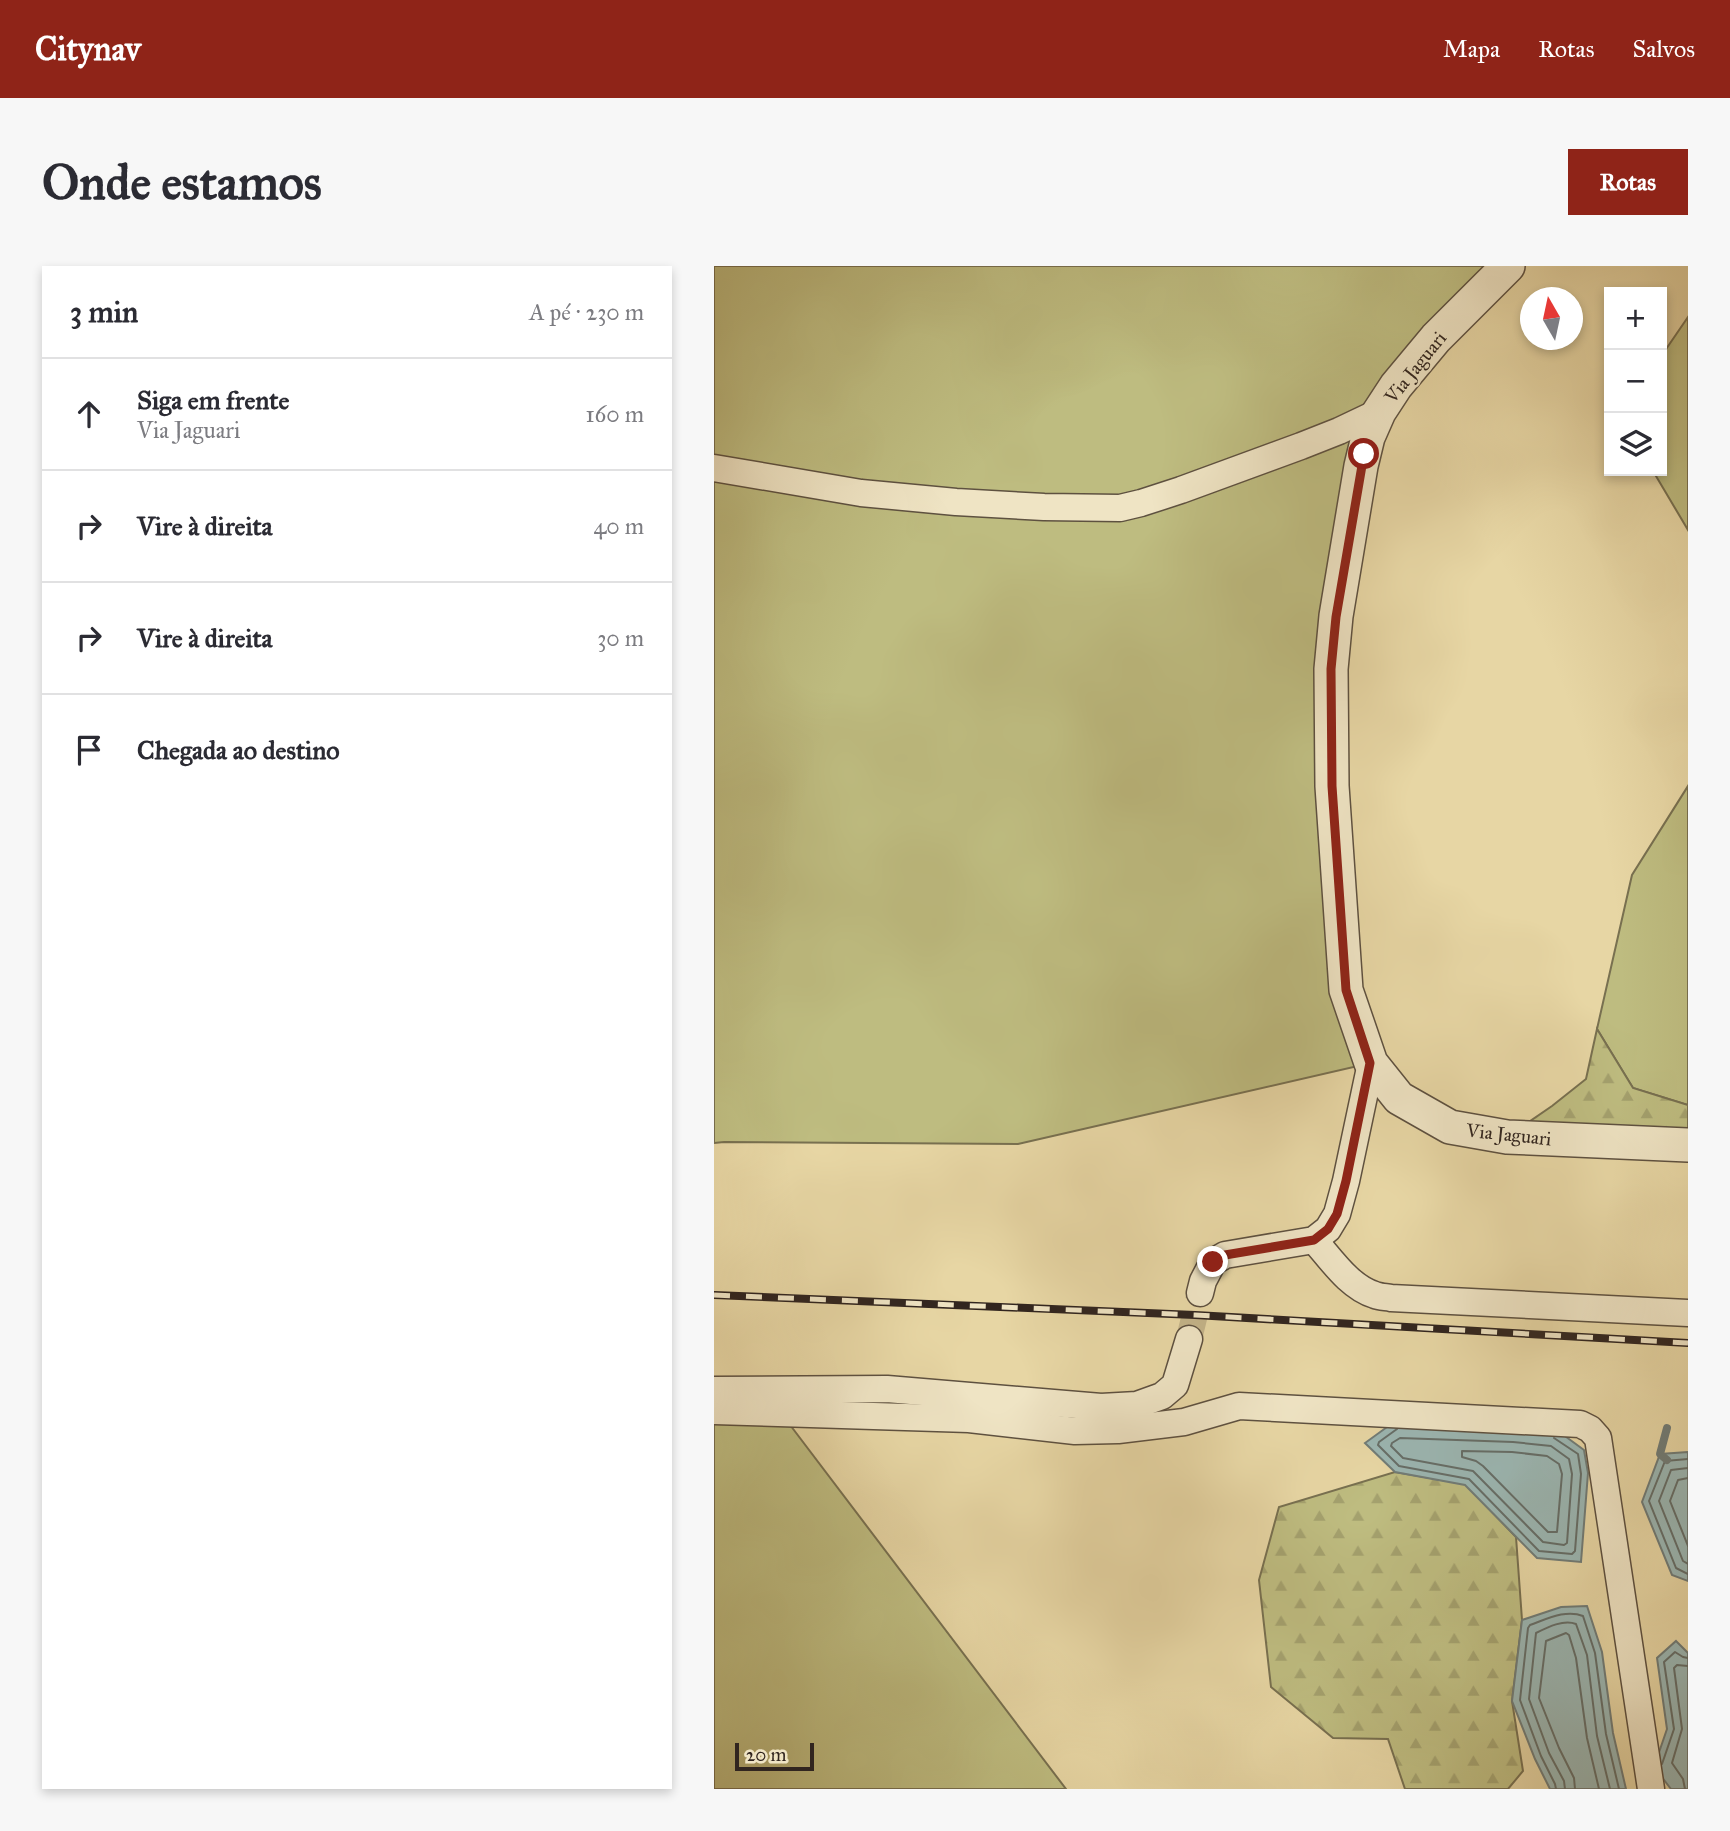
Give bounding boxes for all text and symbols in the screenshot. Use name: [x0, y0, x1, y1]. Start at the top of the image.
text: Citynav: [35, 29, 141, 69]
text: Mapa: [1443, 34, 1500, 64]
text: Rotas: [1538, 34, 1594, 64]
text: Salvos: [1632, 34, 1695, 64]
button: Rotas: [1568, 149, 1688, 215]
text: Onde estamos: [42, 153, 322, 212]
north arrow: [1520, 287, 1583, 350]
map controls: [1604, 287, 1667, 476]
button: +: [1604, 287, 1667, 350]
text: 3 min: [70, 294, 138, 330]
text: A pé · 230 m: [529, 298, 644, 326]
street label: Via Jaguari: [1379, 327, 1452, 409]
button: −: [1604, 350, 1667, 413]
text: Siga em frente: [137, 384, 289, 416]
icon: ahead: [70, 395, 108, 433]
text: 160 m: [586, 400, 644, 428]
button: layers: [1604, 413, 1667, 476]
text: Via Jaguari: [137, 416, 240, 444]
route start: [1348, 438, 1379, 469]
icon: right: [70, 507, 108, 545]
text: Vire à direita: [137, 510, 273, 542]
text: 40 m: [594, 512, 644, 540]
icon: right: [70, 619, 108, 657]
text: Vire à direita: [137, 622, 273, 654]
text: 30 m: [597, 624, 644, 652]
icon: arrive: [70, 731, 108, 769]
text: Chegada ao destino: [137, 734, 340, 766]
street label: Via Jaguari: [1464, 1118, 1553, 1151]
route end: [1197, 1246, 1228, 1277]
scale bar: [735, 1740, 814, 1772]
text: 20 m: [746, 1743, 787, 1766]

